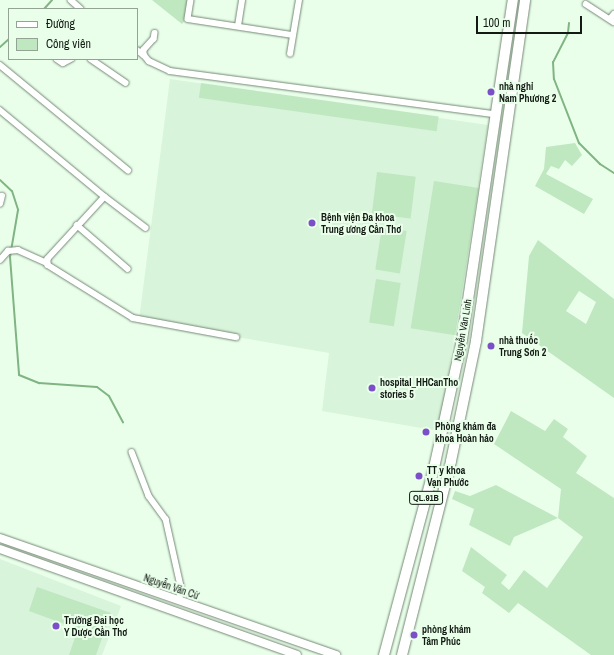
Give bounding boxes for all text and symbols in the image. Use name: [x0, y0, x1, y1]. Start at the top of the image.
legend: [8, 8, 138, 60]
scale bar: [478, 8, 584, 34]
text: 100 m: [483, 15, 510, 31]
text: Đường: [46, 16, 75, 32]
text: Công viên: [46, 36, 91, 52]
place label: nhà nghỉ Nam Phương 2: [499, 80, 556, 104]
marker: nhà nghỉ Nam Phương 2: [486, 87, 496, 97]
place label: Bệnh viện Đa khoa Trung ương Cần Thơ: [321, 211, 401, 234]
marker: Bệnh viện Đa khoa Trung ương Cần Thơ: [306, 217, 318, 229]
street label: Nguyễn Văn Linh: [452, 298, 474, 362]
place label: nhà thuốc Trung Sơn 2: [499, 334, 546, 358]
marker: nhà thuốc Trung Sơn 2: [486, 341, 496, 351]
place label: hospital_HHCanTho stories 5: [380, 376, 458, 400]
marker: hospital_HHCanTho stories 5: [367, 383, 377, 393]
place label: Phòng khám đa khoa Hoàn hảo: [435, 420, 496, 444]
marker: Phòng khám đa khoa Hoàn hảo: [420, 426, 432, 438]
place label: TT y khoa Vạn Phước: [427, 464, 469, 488]
marker: TT y khoa Vạn Phước: [414, 471, 424, 481]
road number: QL.91B: [409, 491, 443, 505]
street label: Nguyễn Văn Cừ: [142, 572, 200, 602]
place label: Trường Đại học Y Dược Cần Thơ: [64, 614, 127, 638]
marker: Trường Đại học Y Dược Cần Thơ: [51, 621, 61, 631]
place label: phòng khám Tâm Phúc: [422, 623, 471, 646]
marker: phòng khám Tâm Phúc: [409, 630, 419, 640]

